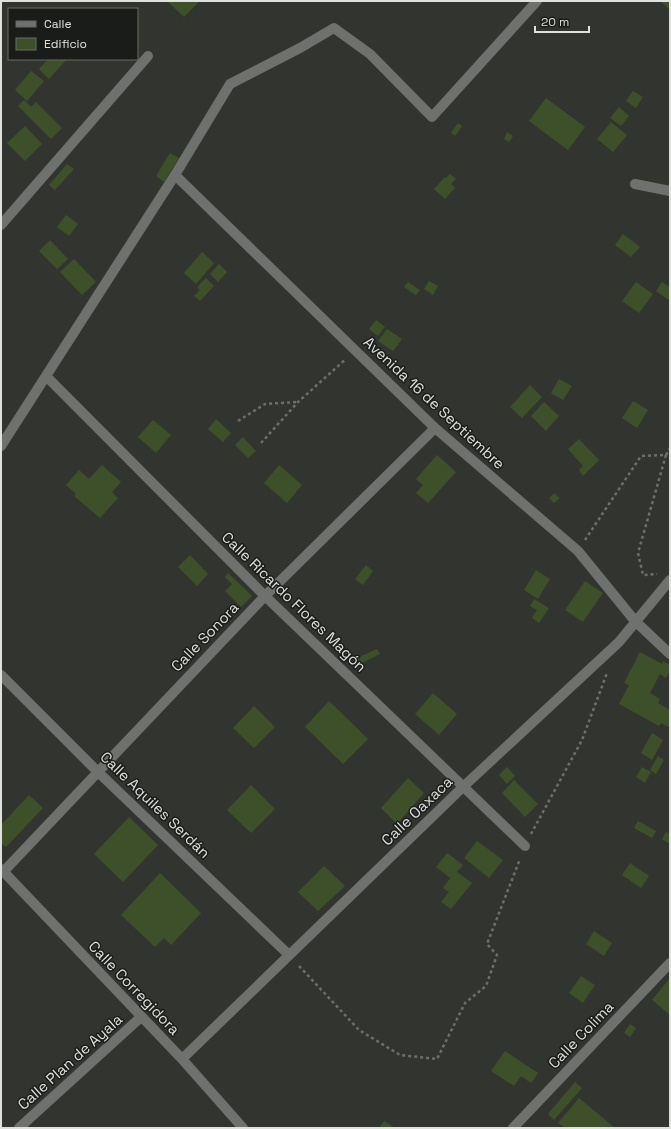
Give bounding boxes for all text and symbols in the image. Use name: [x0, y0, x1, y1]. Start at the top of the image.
legend: [8, 8, 138, 60]
scale bar: [535, 8, 589, 34]
text: 20 m: [541, 14, 569, 30]
text: Calle: [44, 16, 72, 32]
text: Edificio: [44, 36, 87, 52]
street label: Avenida 16 de Septiembre: [360, 332, 509, 473]
street label: Calle Ricardo Flores Magón: [218, 527, 371, 676]
street label: Calle Sonora: [167, 598, 243, 675]
street label: Calle Aquiles Serdán: [96, 747, 214, 862]
street label: Calle Oaxaca: [377, 772, 457, 849]
street label: Calle Corregidora: [85, 937, 184, 1039]
street label: Calle Colima: [544, 997, 618, 1072]
street label: Calle Plan de Ayala: [13, 1009, 126, 1114]

